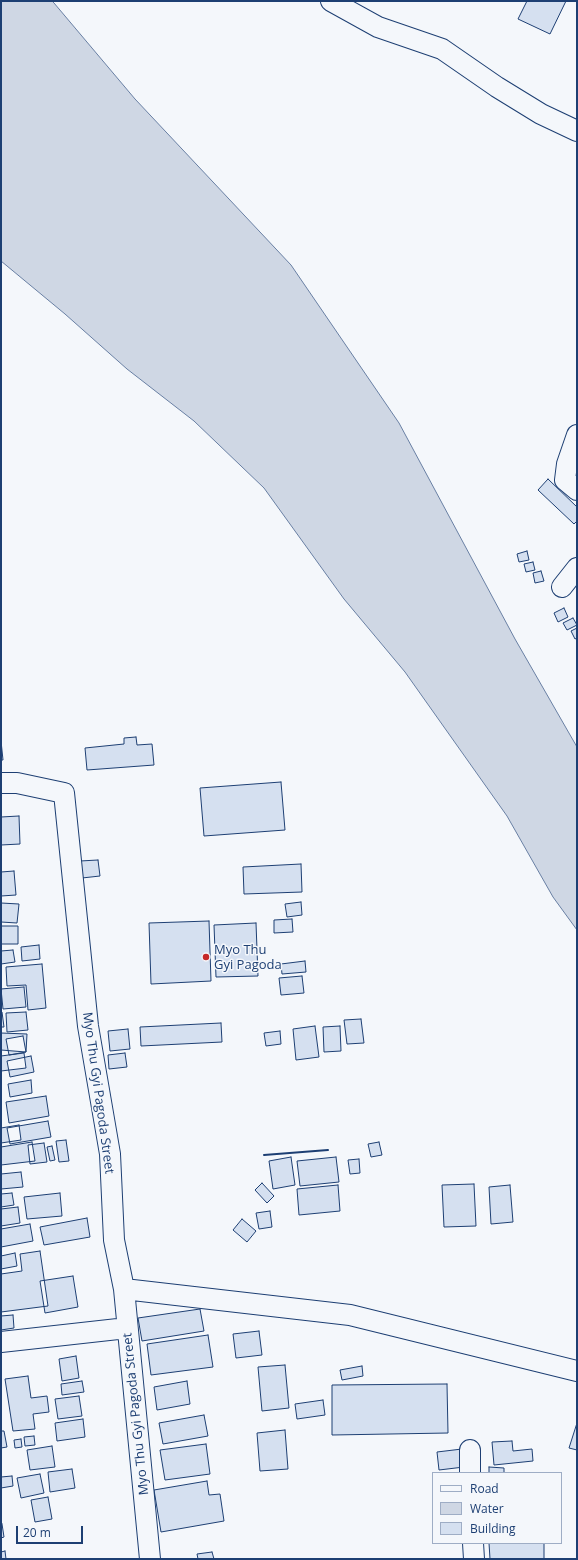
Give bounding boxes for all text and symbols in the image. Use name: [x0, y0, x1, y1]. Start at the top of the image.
place label: Myo Thu Gyi Pagoda: [214, 942, 282, 973]
marker: Myo Thu Gyi Pagoda: [201, 952, 211, 962]
street label: Myo Thu Gyi Pagoda Street: [79, 1011, 117, 1175]
street label: Myo Thu Gyi Pagoda Street: [120, 1332, 152, 1496]
legend: [432, 1472, 562, 1544]
text: Road: [470, 1480, 499, 1497]
text: Water: [470, 1500, 504, 1517]
scale bar: [18, 1518, 85, 1544]
text: Building: [470, 1520, 515, 1537]
text: 20 m: [23, 1524, 51, 1541]

